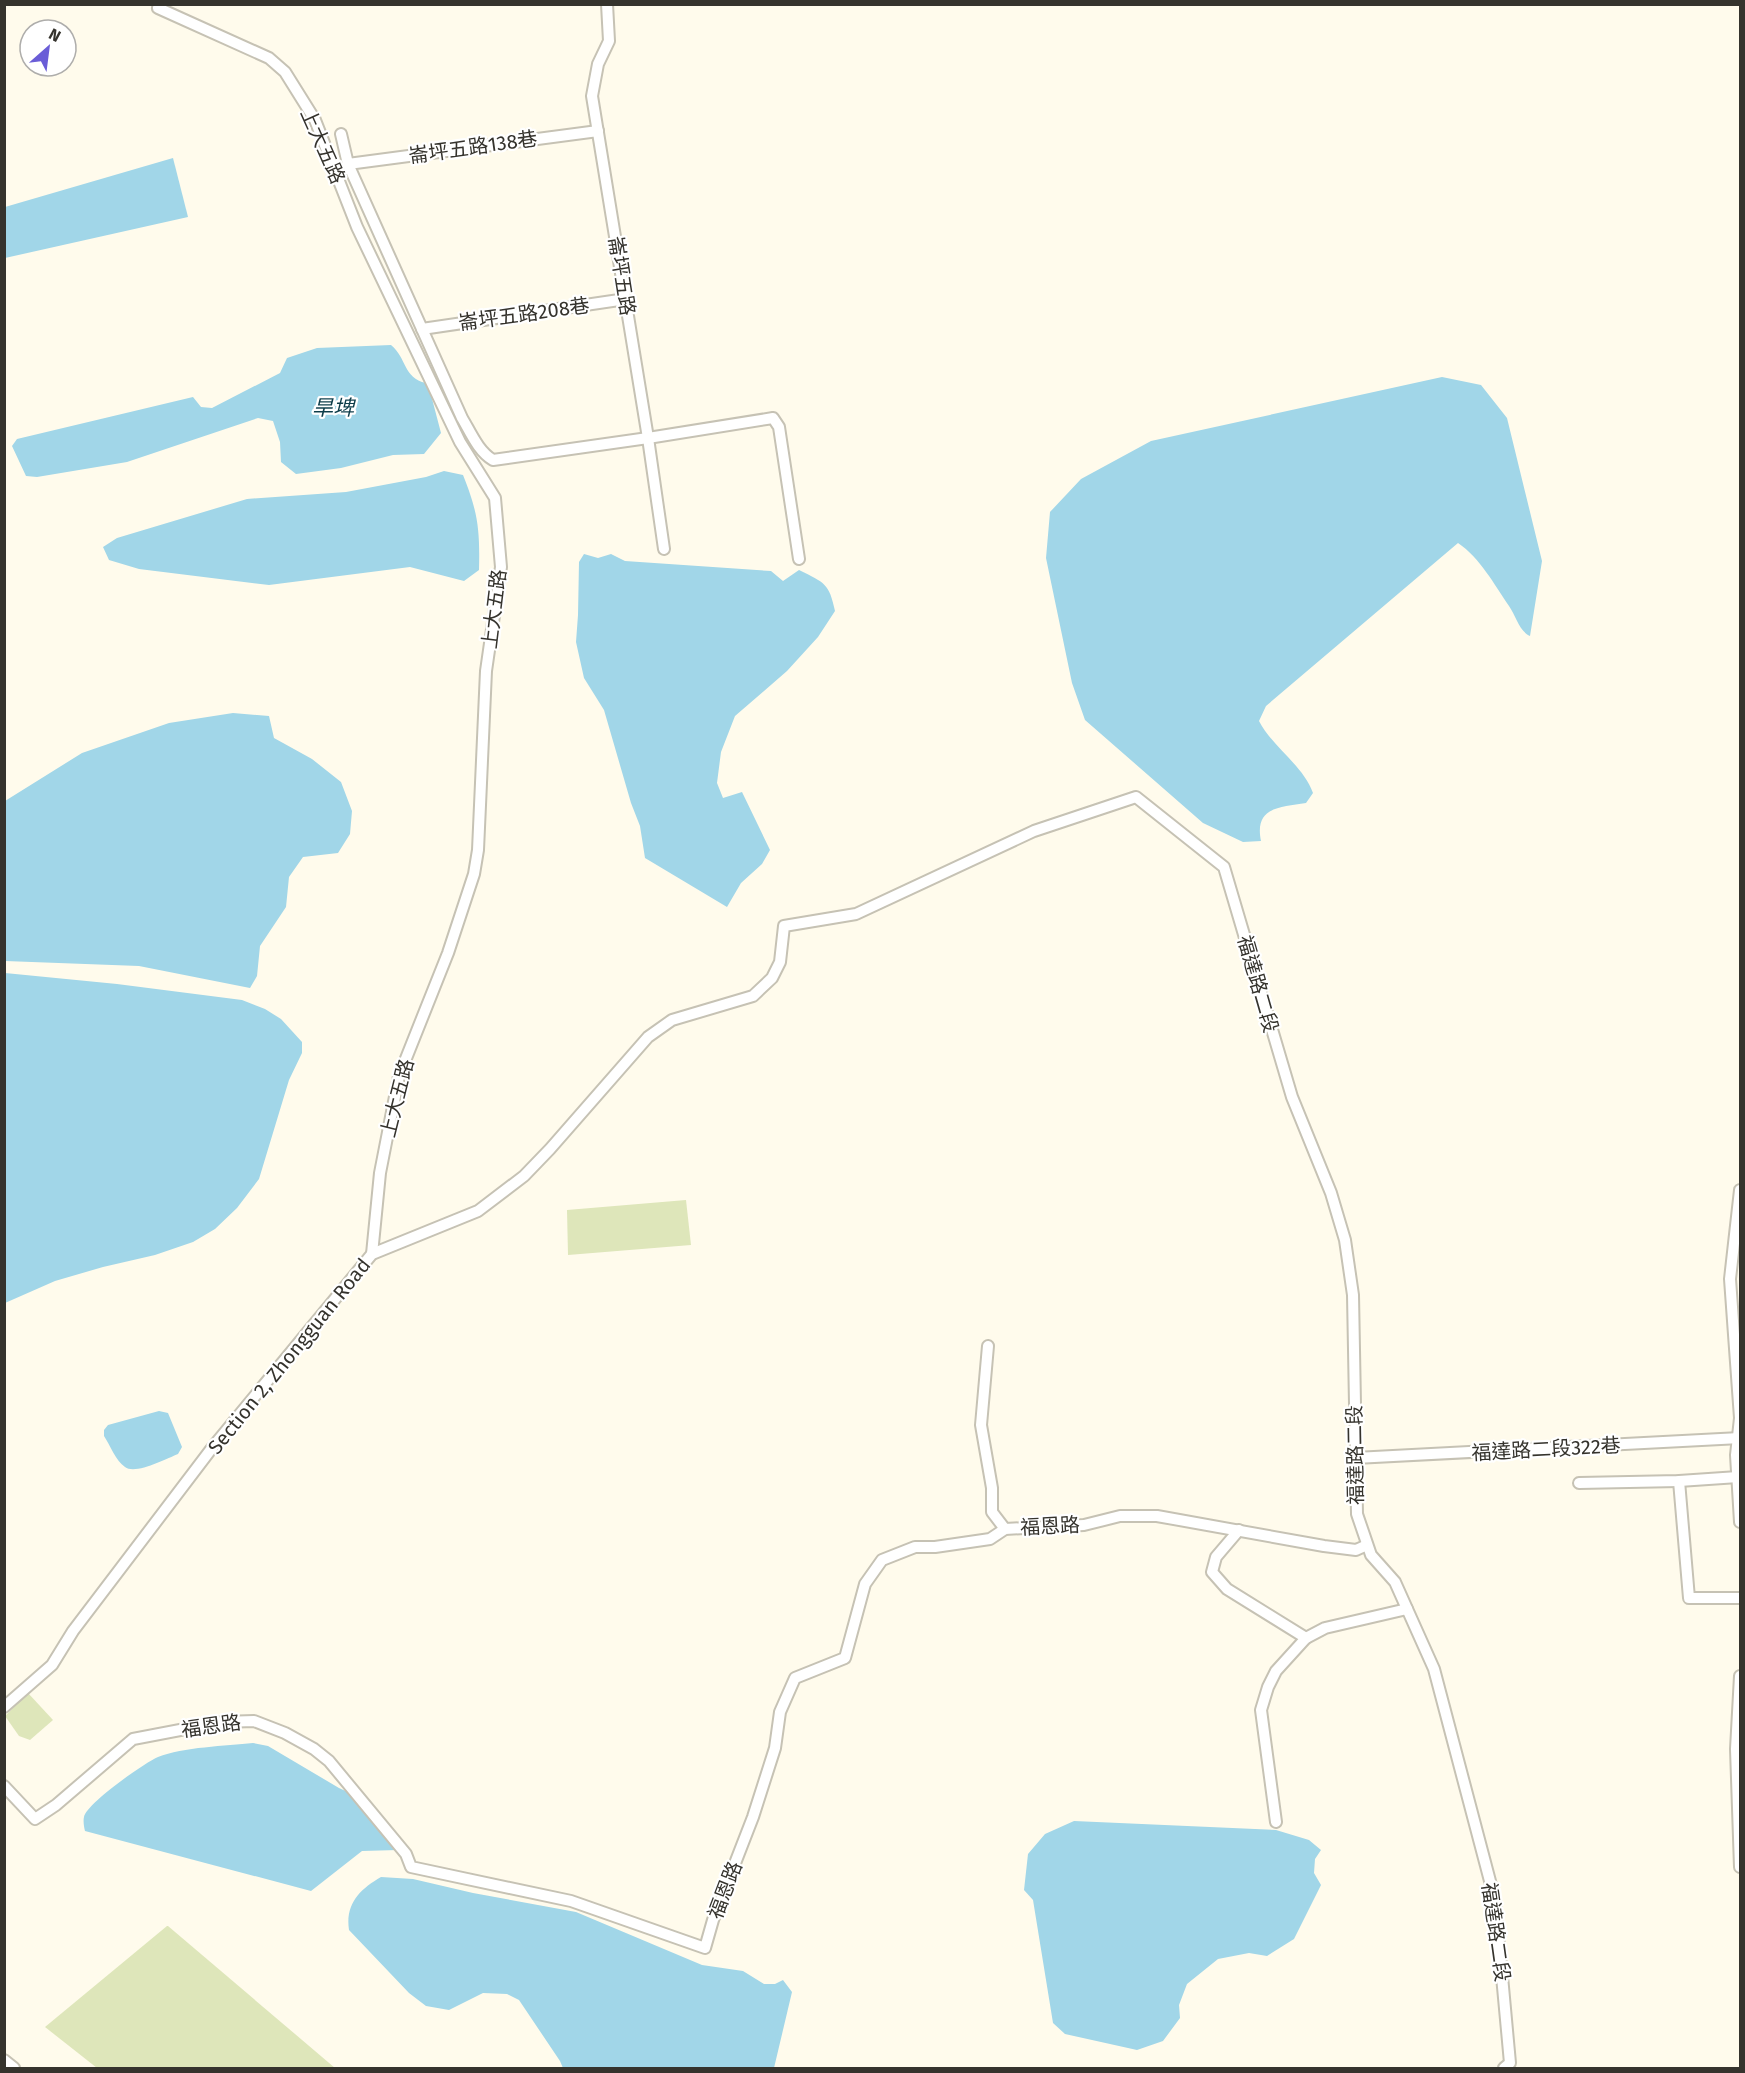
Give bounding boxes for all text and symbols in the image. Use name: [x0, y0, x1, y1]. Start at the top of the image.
north arrow: [18, 18, 78, 78]
text: N: [46, 24, 64, 46]
street label: 上大五路: [296, 105, 350, 187]
street label: 崙坪五路138巷: [407, 126, 539, 168]
street label: 崙坪五路: [604, 235, 640, 317]
street label: 崙坪五路208巷: [457, 293, 591, 335]
water label: 旱埤: [312, 395, 357, 421]
street label: 上大五路: [477, 568, 511, 650]
street label: 福達路二段: [1233, 933, 1283, 1035]
street label: 上大五路: [376, 1056, 418, 1140]
street label: Section 2, Zhongguan Road: [203, 1253, 375, 1459]
street label: 福達路二段: [1342, 1405, 1368, 1505]
street label: 福達路二段322巷: [1471, 1433, 1621, 1465]
street label: 福恩路: [1019, 1512, 1081, 1540]
street label: 福恩路: [180, 1710, 242, 1742]
street label: 福恩路: [703, 1858, 747, 1922]
street label: 福達路二段: [1477, 1881, 1515, 1983]

